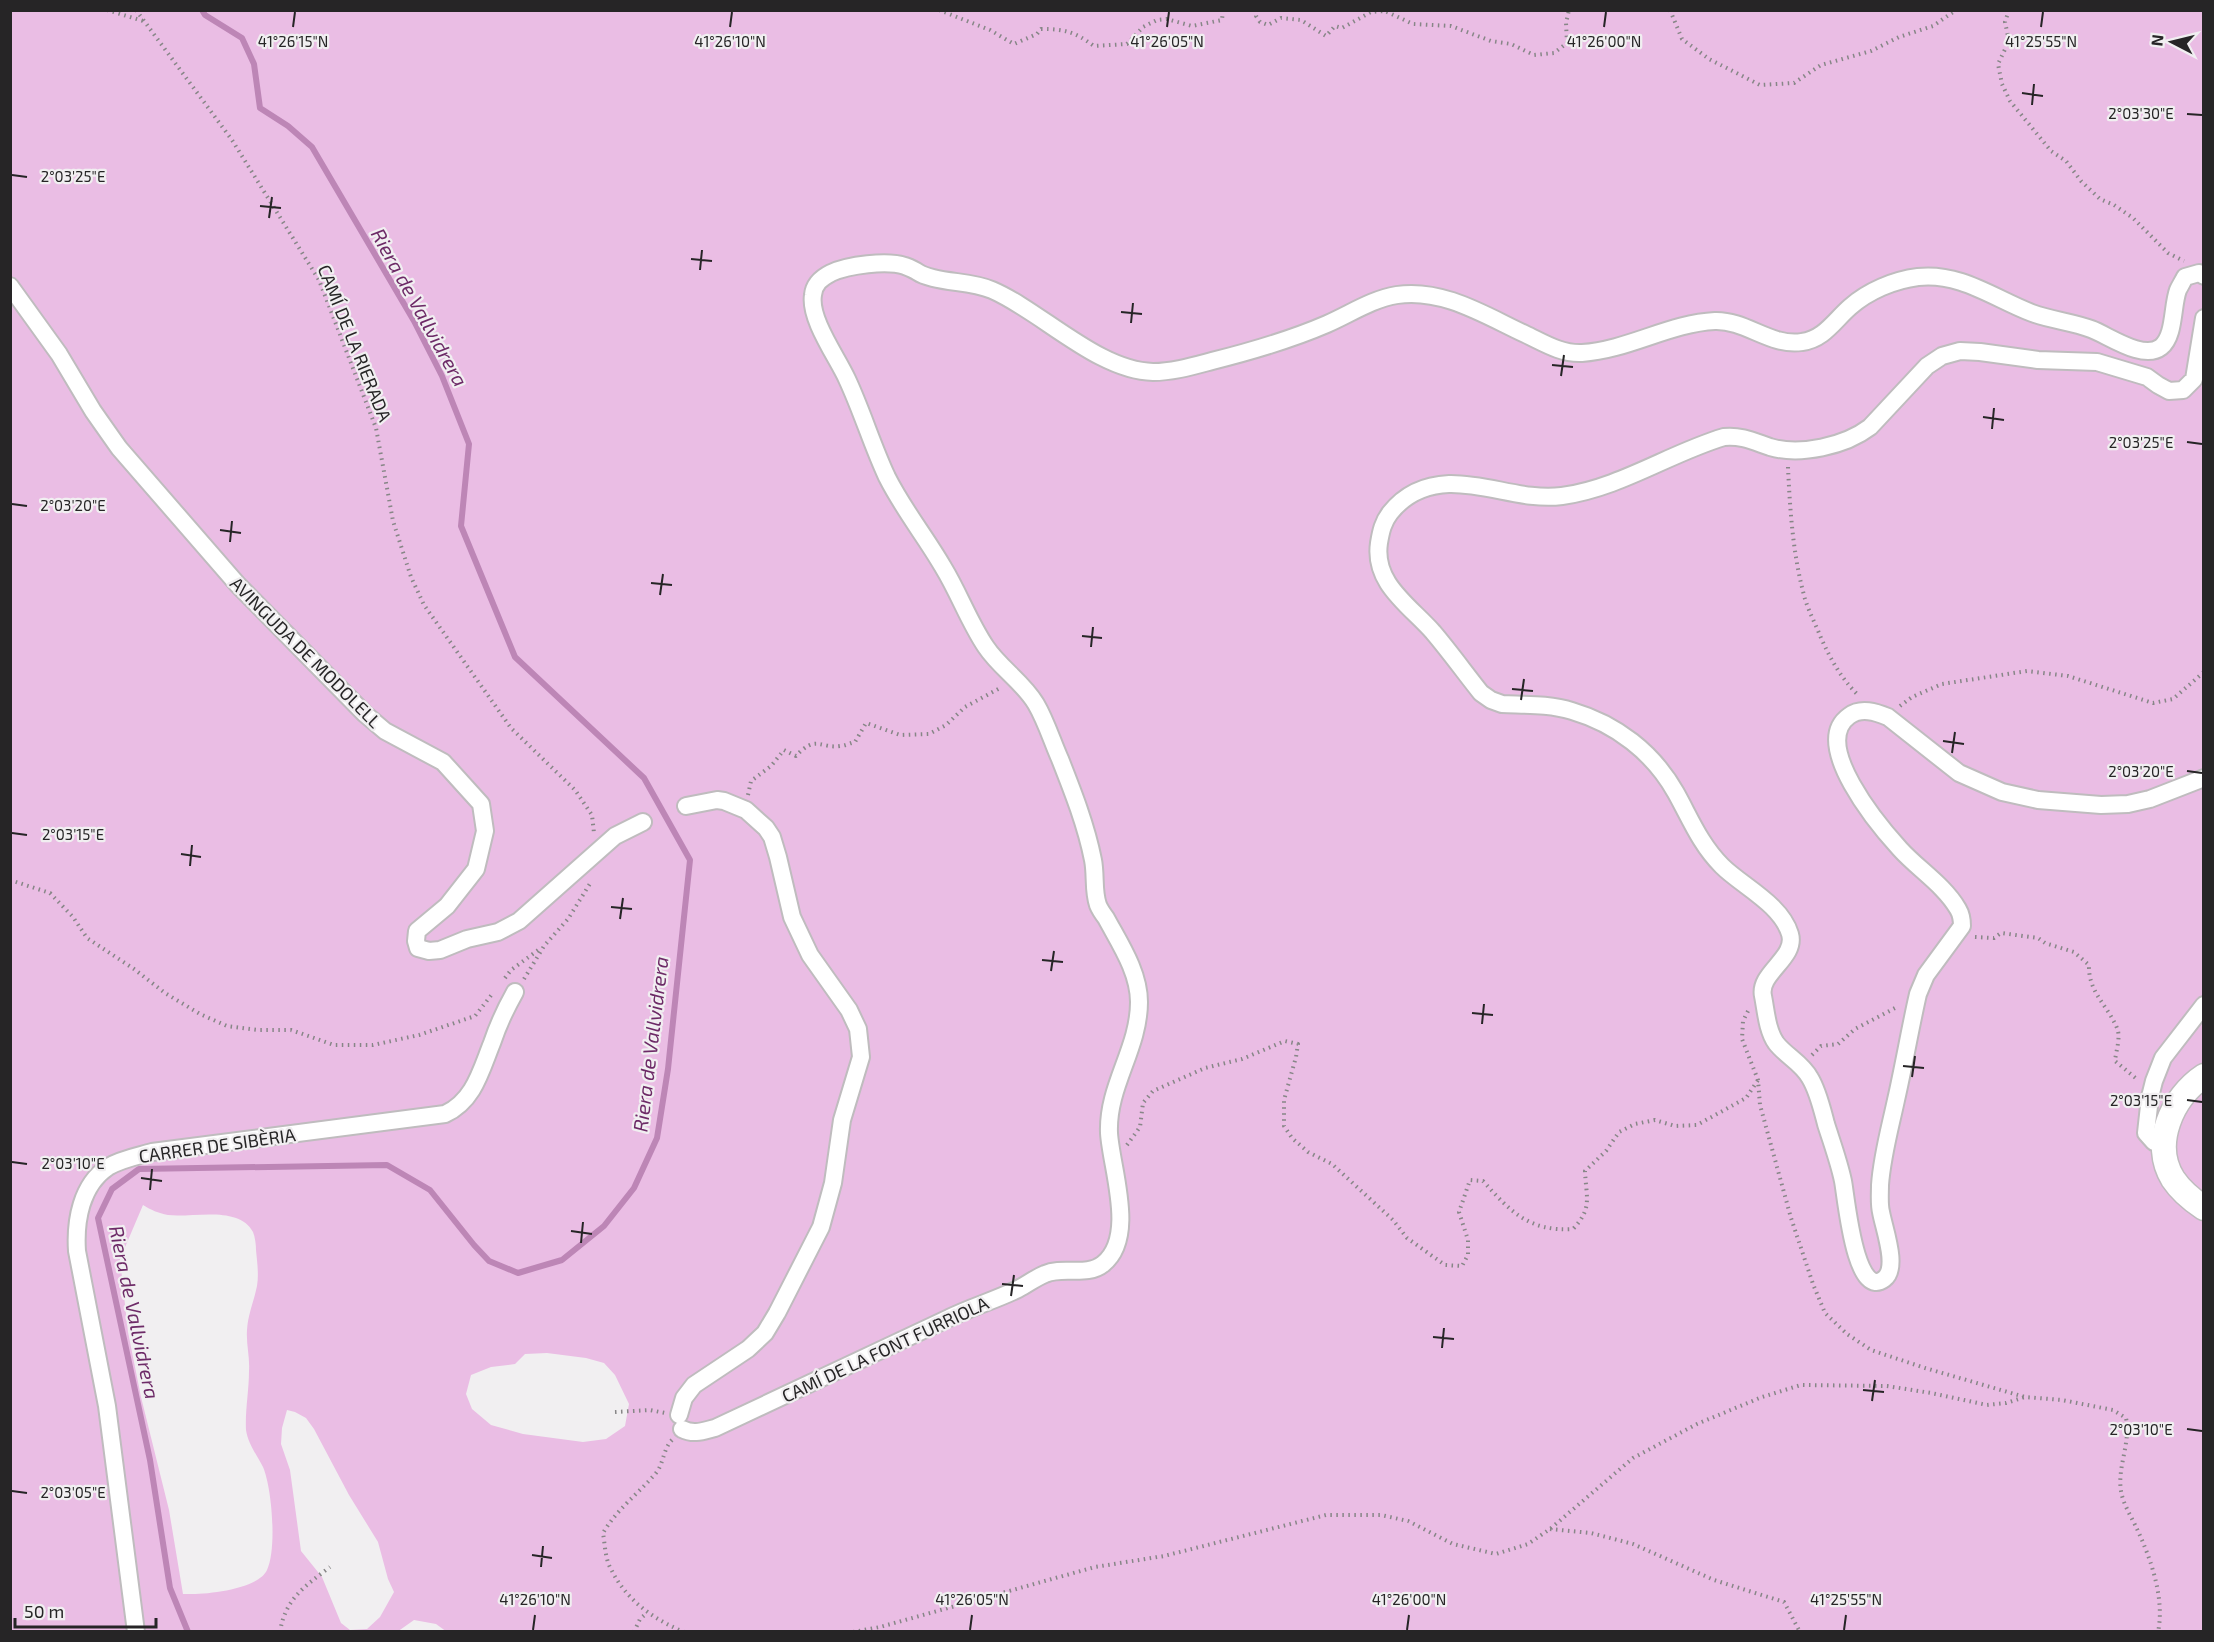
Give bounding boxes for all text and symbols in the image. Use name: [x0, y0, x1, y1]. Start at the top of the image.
north arrow: [2142, 12, 2202, 72]
text: 41°26'15"N: [258, 32, 328, 50]
text: 41°26'10"N: [694, 32, 766, 50]
text: 41°26'05"N: [1130, 32, 1204, 50]
text: 41°26'00"N: [1567, 32, 1641, 50]
text: 41°25'55"N: [2005, 32, 2077, 50]
text: N: [2146, 33, 2167, 47]
text: 2°03'30"E: [2108, 104, 2174, 122]
text: 2°03'25"E: [41, 167, 105, 185]
water label: Riera de Vallvidrera: [367, 224, 473, 390]
street label: CAMÍ DE LA RIERADA: [313, 261, 397, 425]
text: 2°03'25"E: [2109, 433, 2173, 451]
text: 2°03'20"E: [40, 496, 106, 514]
street label: AVINGUDA DE MODOLELL: [226, 572, 386, 732]
text: 2°03'20"E: [2108, 762, 2174, 780]
text: 2°03'15"E: [42, 825, 104, 843]
water label: Riera de Vallvidrera: [627, 955, 673, 1133]
text: 2°03'15"E: [2110, 1091, 2172, 1109]
street label: CARRER DE SIBÈRIA: [137, 1123, 298, 1167]
text: 2°03'10"E: [41, 1154, 105, 1172]
water label: Riera de Vallvidrera: [105, 1223, 165, 1401]
street label: CAMÍ DE LA FONT FURRIOLA: [778, 1291, 993, 1407]
text: 2°03'10"E: [2109, 1420, 2173, 1438]
text: 2°03'05"E: [40, 1483, 106, 1501]
text: 41°26'10"N: [499, 1590, 571, 1608]
text: 41°26'05"N: [935, 1590, 1009, 1608]
text: 41°26'00"N: [1372, 1590, 1446, 1608]
text: 41°25'55"N: [1810, 1590, 1882, 1608]
scale bar: [15, 1591, 156, 1629]
text: 50 m: [24, 1600, 64, 1622]

